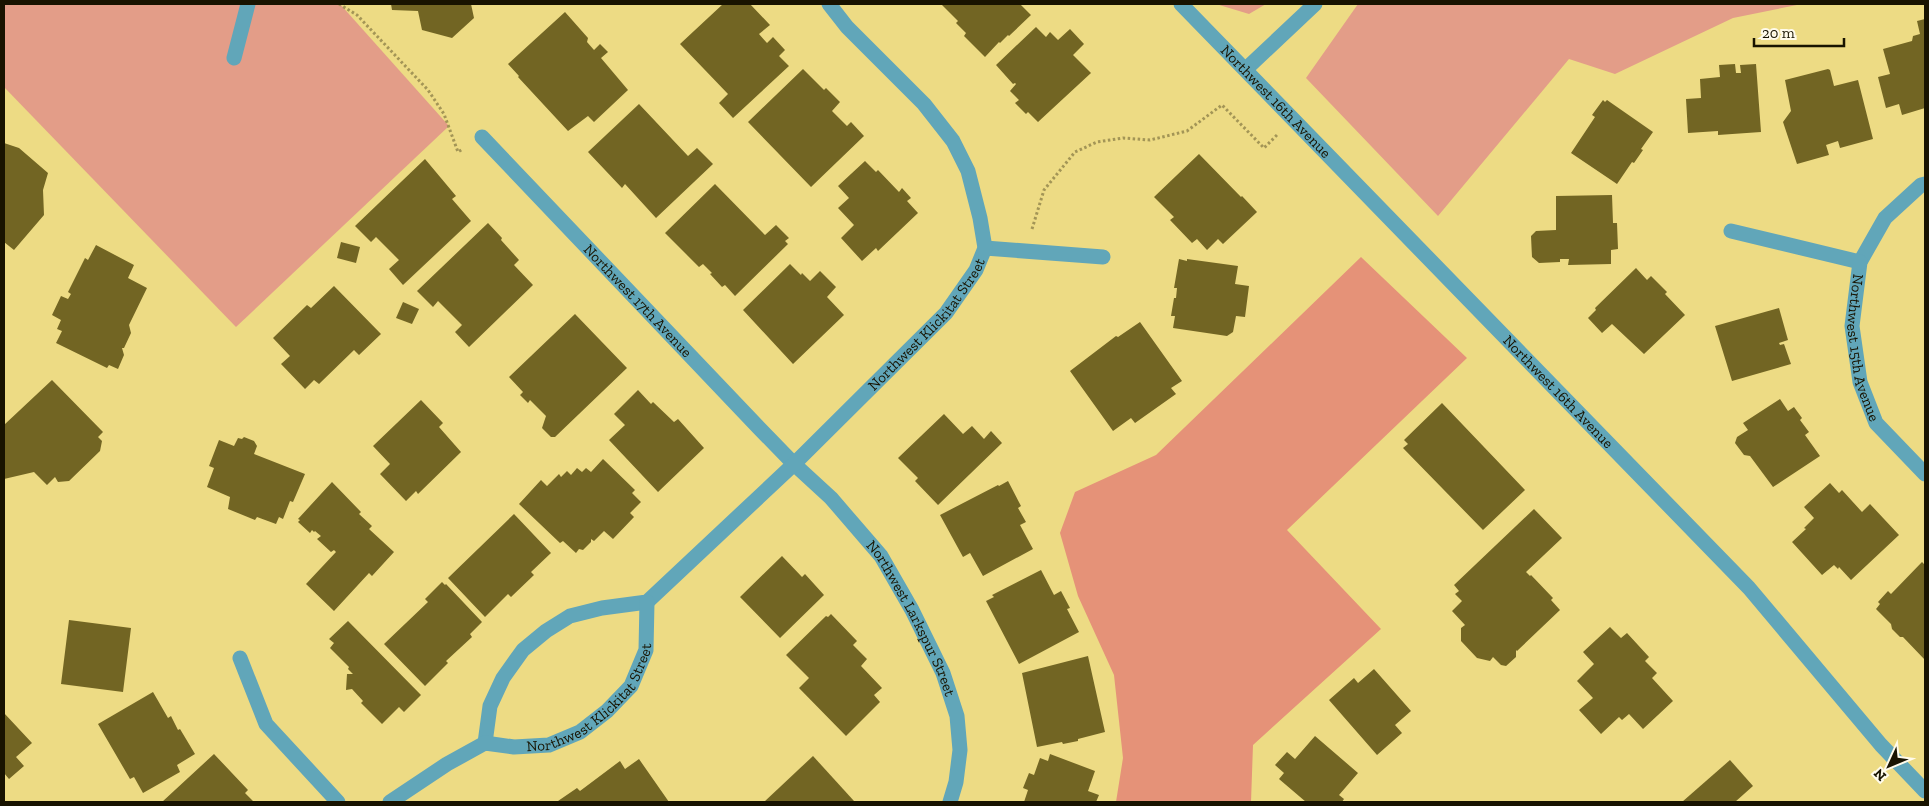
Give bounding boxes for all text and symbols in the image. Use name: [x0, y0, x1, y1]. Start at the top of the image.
scale bar: [1754, 15, 1844, 47]
text: 20 m: [1762, 24, 1795, 42]
street label: Northwest 16th Avenue: [1217, 41, 1335, 162]
street label: Northwest 17th Avenue: [580, 240, 696, 361]
street label: Northwest Klickitat Street: [864, 255, 989, 394]
street label: Northwest 15th Avenue: [1843, 273, 1883, 424]
street label: Northwest 16th Avenue: [1499, 332, 1617, 452]
street label: Northwest Larkspur Street: [862, 537, 959, 699]
street label: Northwest Klickitat Street: [526, 643, 655, 755]
north arrow: [1864, 741, 1914, 791]
text: N: [1870, 765, 1890, 784]

